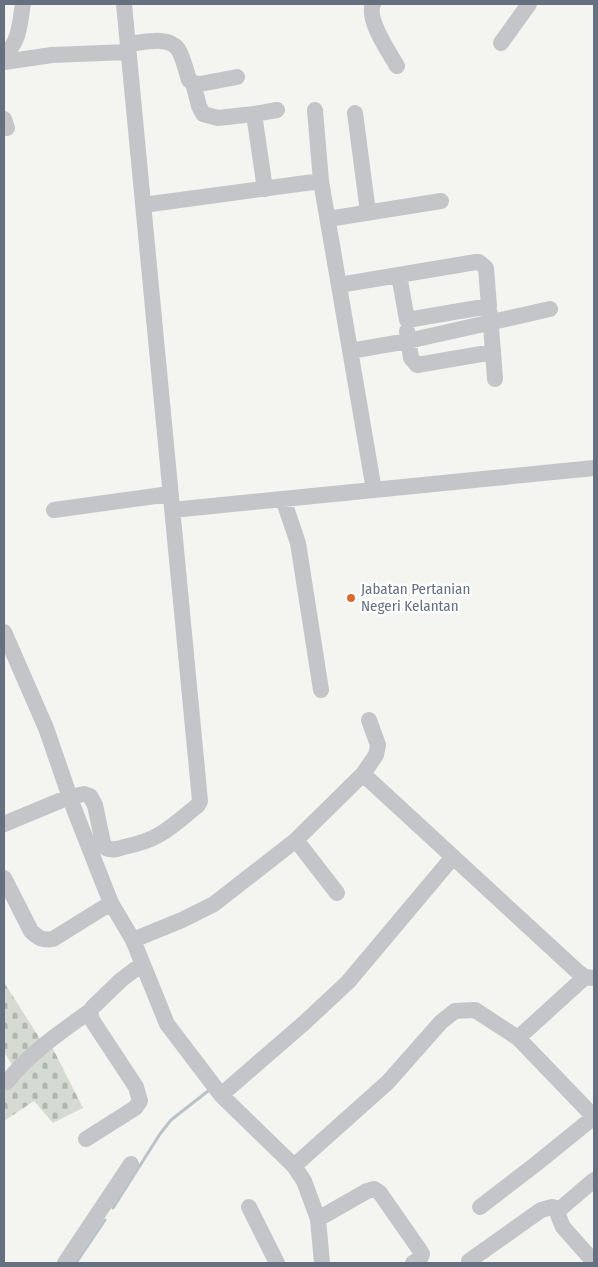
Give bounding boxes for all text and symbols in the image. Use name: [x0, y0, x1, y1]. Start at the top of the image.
place label: Jabatan Pertanian Negeri Kelantan: [361, 580, 470, 615]
marker: Jabatan Pertanian Negeri Kelantan: [345, 592, 357, 604]

